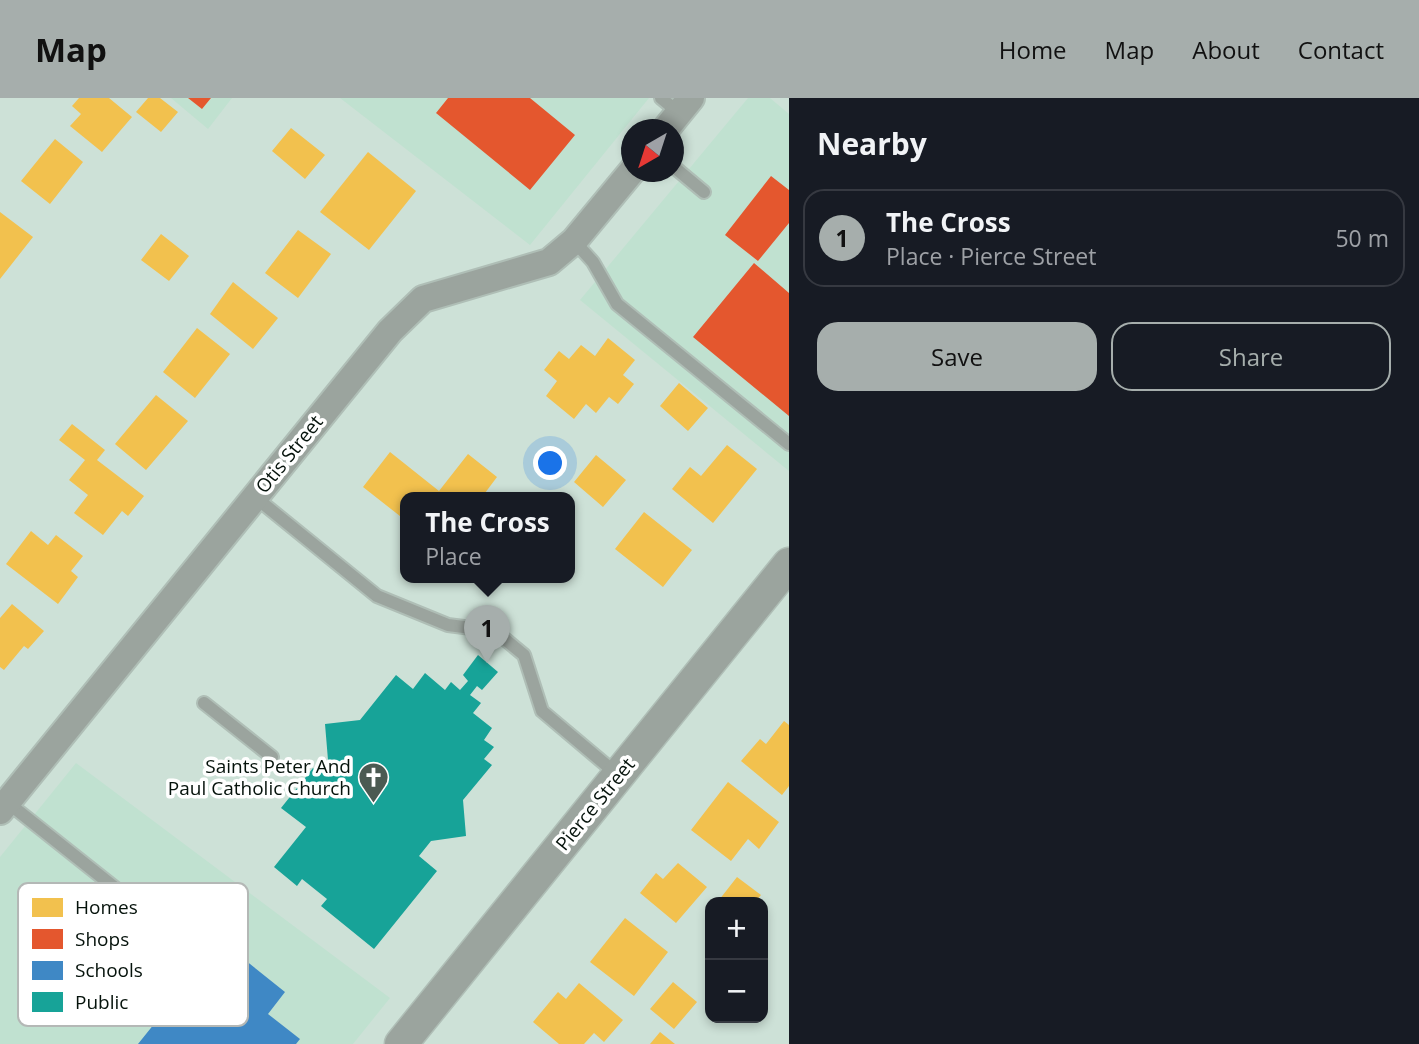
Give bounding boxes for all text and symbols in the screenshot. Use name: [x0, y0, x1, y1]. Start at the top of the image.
text: Map: [35, 27, 107, 72]
text: Home: [999, 33, 1067, 66]
text: Map: [1105, 33, 1154, 66]
text: About: [1192, 33, 1260, 66]
text: Contact: [1298, 33, 1384, 66]
north arrow: [621, 119, 684, 182]
text: Nearby: [817, 123, 927, 164]
text: The Cross: [886, 204, 1011, 240]
text: 1: [835, 222, 849, 254]
text: 50 m: [1335, 222, 1389, 254]
text: Place · Pierce Street: [886, 240, 1096, 272]
button: Save: [817, 322, 1097, 391]
button: Share: [1111, 322, 1391, 391]
street label: Otis Street: [250, 409, 329, 498]
your location: [533, 446, 567, 480]
popup: [400, 492, 575, 583]
text: The Cross: [425, 504, 550, 540]
text: Place: [425, 540, 482, 572]
pin: 1: [464, 605, 510, 663]
street label: Pierce Street: [550, 752, 641, 856]
place label: Saints Peter And Paul Catholic Church: [168, 753, 351, 801]
church icon: Saints Peter And Paul Catholic Church: [357, 760, 391, 804]
legend: [18, 883, 248, 1026]
text: Homes: [75, 894, 138, 920]
map controls: [705, 897, 768, 1023]
button: +: [705, 897, 768, 960]
text: Shops: [75, 926, 129, 952]
text: Schools: [75, 957, 143, 983]
button: −: [705, 960, 768, 1023]
text: Public: [75, 989, 128, 1015]

